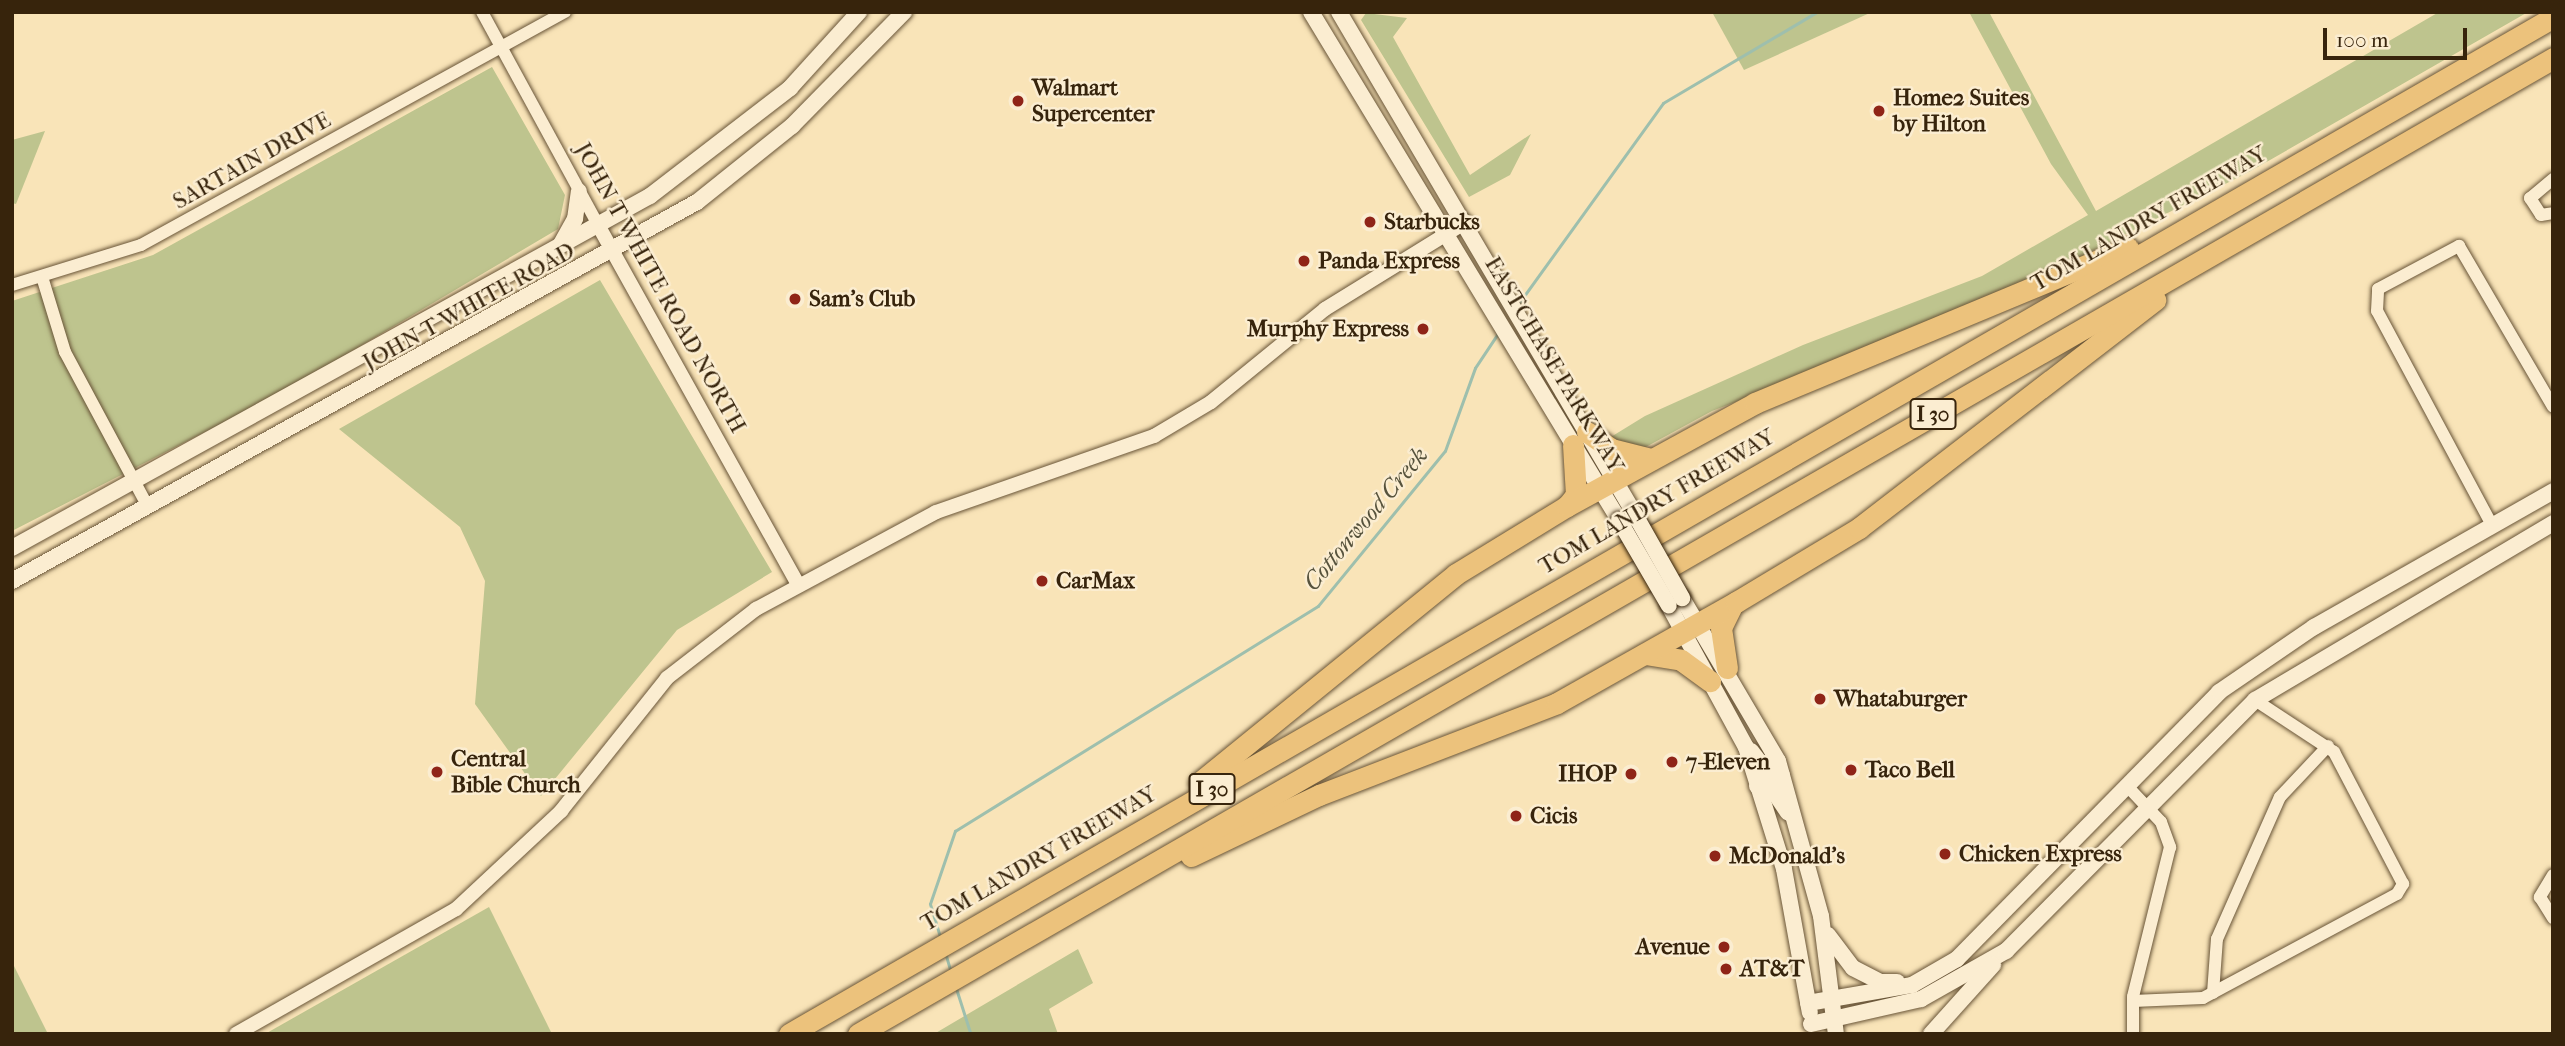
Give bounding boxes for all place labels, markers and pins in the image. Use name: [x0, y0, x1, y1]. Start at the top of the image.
place label: Walmart Supercenter: [1032, 74, 1154, 128]
place label: Home2 Suites by Hilton: [1893, 84, 2029, 138]
marker: Walmart Supercenter: [1010, 93, 1026, 109]
marker: Home2 Suites by Hilton: [1871, 103, 1887, 119]
place label: Starbucks: [1384, 208, 1480, 236]
marker: Starbucks: [1362, 214, 1378, 230]
place label: Panda Express: [1318, 247, 1460, 275]
marker: Panda Express: [1296, 253, 1312, 269]
place label: Sam's Club: [809, 285, 915, 313]
marker: Sam's Club: [787, 291, 803, 307]
place label: Murphy Express: [1247, 315, 1409, 343]
marker: Murphy Express: [1415, 321, 1431, 337]
place label: CarMax: [1056, 567, 1135, 595]
marker: CarMax: [1034, 573, 1050, 589]
place label: Whataburger: [1834, 685, 1967, 713]
marker: Whataburger: [1812, 691, 1828, 707]
place label: Central Bible Church: [451, 745, 581, 799]
place label: 7-Eleven: [1686, 748, 1770, 776]
marker: 7-Eleven: [1664, 754, 1680, 770]
place label: Taco Bell: [1865, 756, 1955, 784]
place label: IHOP: [1558, 760, 1617, 788]
marker: Taco Bell: [1843, 762, 1859, 778]
marker: Central Bible Church: [429, 764, 445, 780]
marker: IHOP: [1623, 766, 1639, 782]
place label: Cicis: [1530, 802, 1577, 830]
marker: Cicis: [1508, 808, 1524, 824]
place label: Chicken Express: [1959, 840, 2122, 868]
place label: McDonald's: [1729, 842, 1845, 870]
marker: Chicken Express: [1937, 846, 1953, 862]
marker: McDonald's: [1707, 848, 1723, 864]
place label: Avenue: [1636, 933, 1710, 961]
marker: Avenue: [1716, 939, 1732, 955]
place label: AT&T: [1740, 955, 1804, 983]
marker: AT&T: [1718, 961, 1734, 977]

